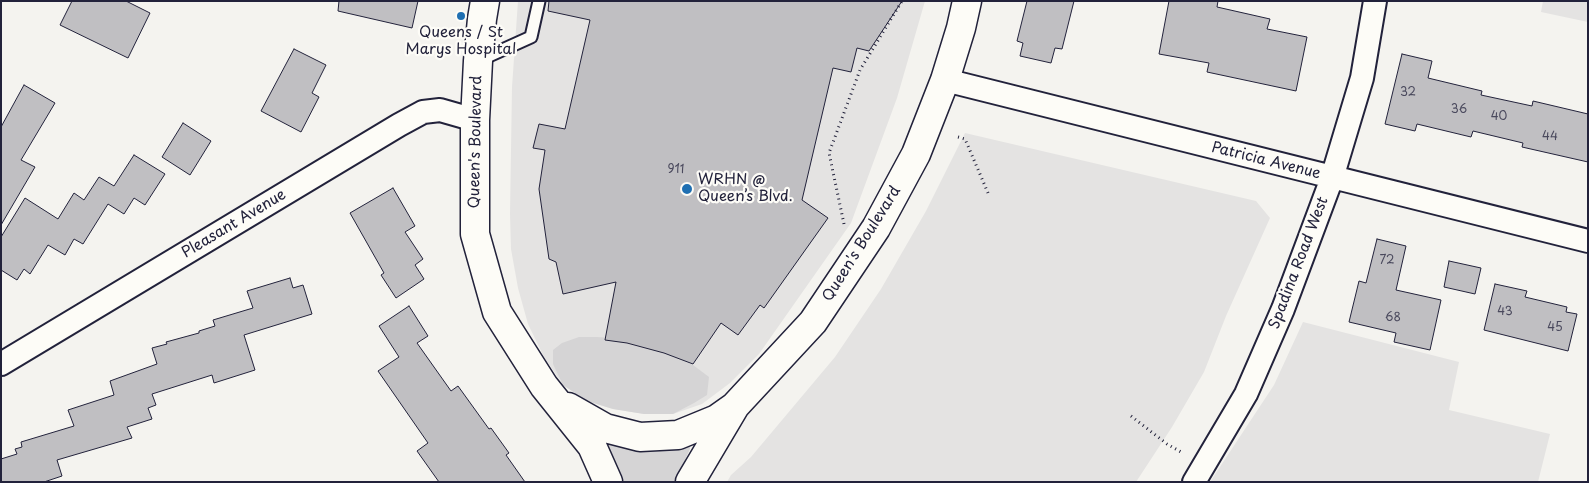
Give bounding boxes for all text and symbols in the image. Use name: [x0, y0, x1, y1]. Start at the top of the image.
marker: Queens / St Marys Hospital: [455, 10, 467, 22]
place label: Queens / St Marys Hospital: [406, 24, 516, 59]
street label: Queen's Boulevard: [466, 75, 486, 209]
house number: 32: [1400, 86, 1416, 100]
house number: 36: [1451, 103, 1467, 117]
house number: 40: [1491, 110, 1507, 124]
house number: 44: [1542, 130, 1558, 144]
street label: Patricia Avenue: [1210, 139, 1322, 183]
house number: 911: [667, 163, 685, 177]
place label: WRHN @ Queen’s Blvd.: [698, 171, 793, 206]
marker: WRHN @ Queen’s Blvd.: [680, 182, 694, 196]
street label: Queen's Boulevard: [819, 183, 905, 305]
street label: Pleasant Avenue: [179, 186, 289, 262]
street label: Spadina Road West: [1265, 194, 1333, 332]
house number: 72: [1379, 254, 1395, 268]
house number: 43: [1497, 305, 1513, 319]
house number: 68: [1385, 311, 1401, 325]
house number: 45: [1547, 321, 1563, 335]

